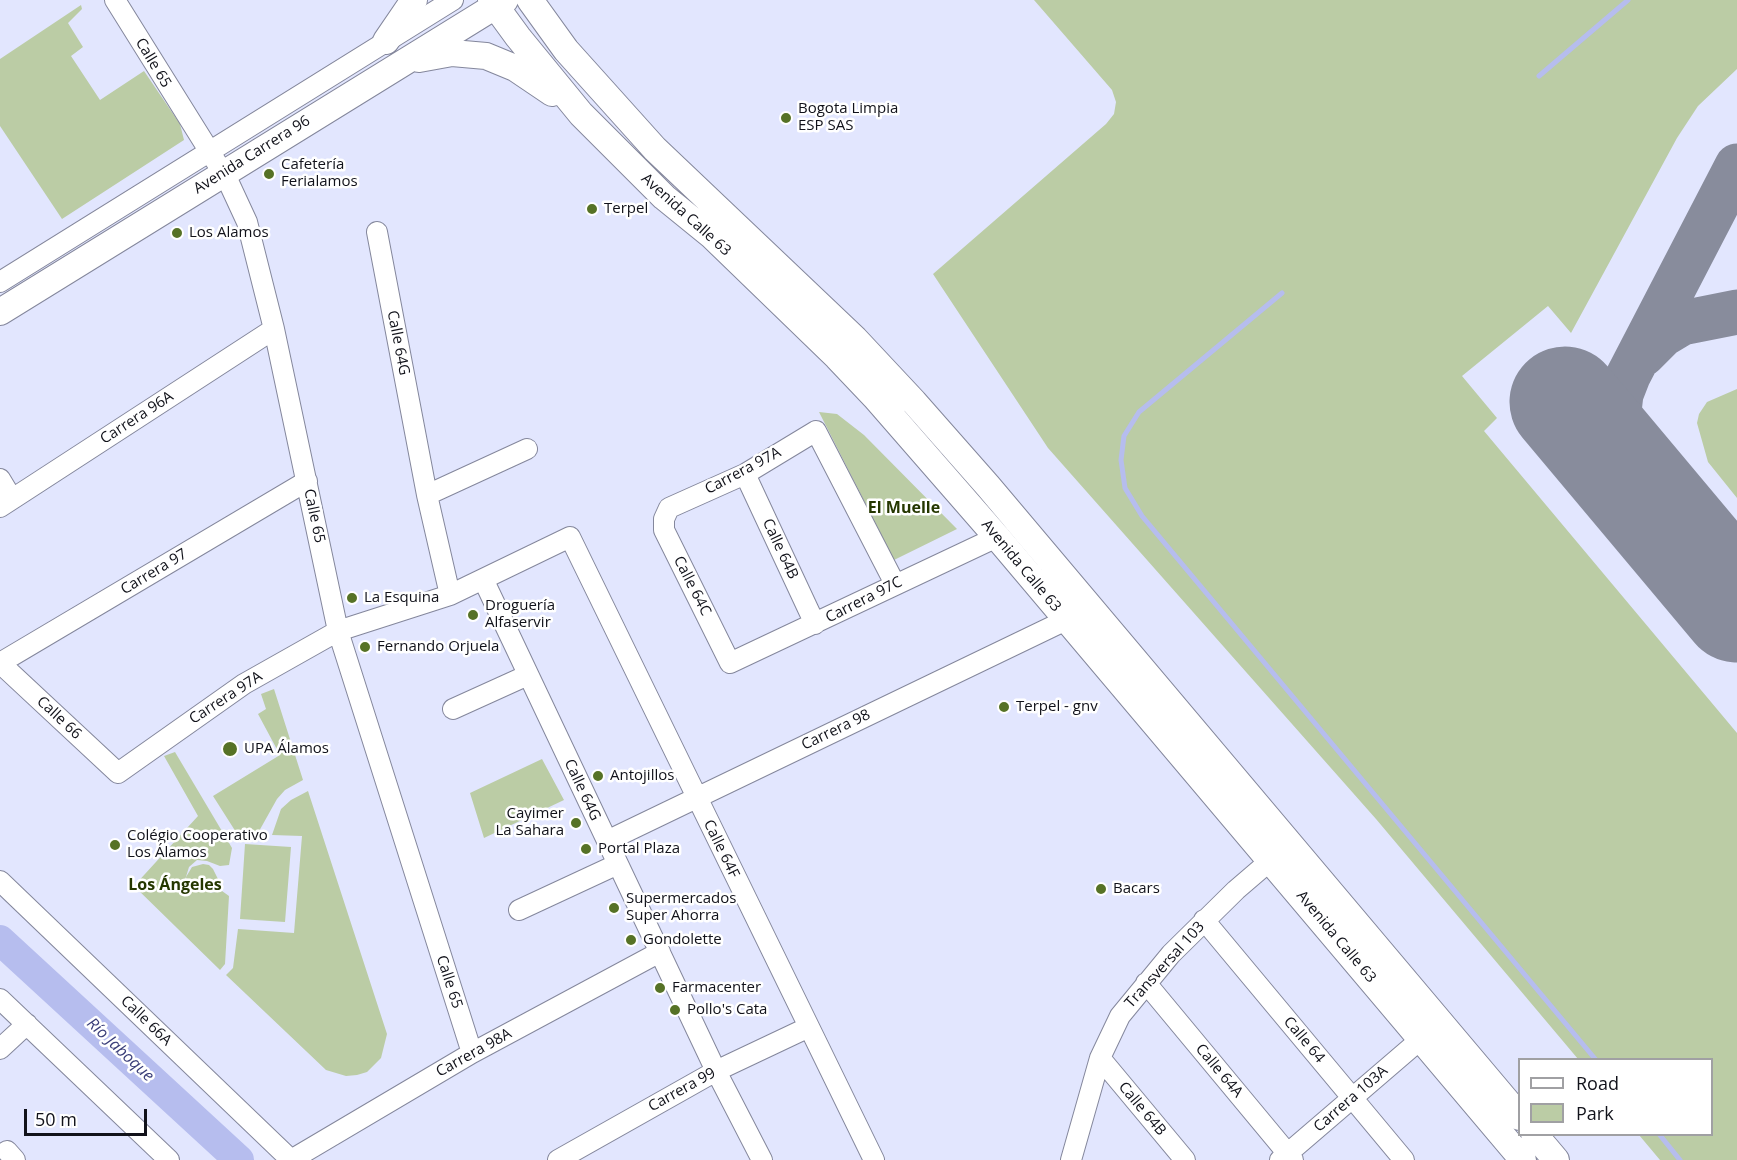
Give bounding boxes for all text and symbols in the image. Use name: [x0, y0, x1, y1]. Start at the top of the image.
street label: Calle 65: [131, 35, 175, 91]
place label: Bogota Limpia ESP SAS: [798, 100, 898, 135]
marker: Bogota Limpia ESP SAS: [779, 111, 793, 125]
street label: Avenida Carrera 96: [191, 112, 313, 198]
place label: Cafetería Ferialamos: [281, 156, 358, 191]
marker: Cafetería Ferialamos: [262, 167, 276, 181]
street label: Avenida Calle 63: [637, 170, 735, 260]
place label: Terpel: [604, 200, 648, 218]
marker: Terpel: [585, 202, 599, 216]
place label: Los Alamos: [189, 224, 269, 242]
marker: Los Alamos: [170, 226, 184, 240]
street label: Calle 64G: [383, 309, 413, 377]
street label: Carrera 96A: [97, 388, 177, 448]
street label: Carrera 97A: [702, 443, 784, 499]
street label: Calle 65: [299, 487, 329, 545]
district label: El Muelle: [868, 498, 940, 518]
street label: Calle 64B: [758, 516, 802, 582]
street label: Avenida Calle 63: [977, 516, 1065, 616]
street label: Carrera 97: [118, 545, 190, 599]
street label: Calle 64C: [669, 553, 715, 619]
street label: Carrera 97C: [823, 573, 905, 627]
place label: La Esquina: [364, 589, 439, 607]
marker: La Esquina: [345, 591, 359, 605]
place label: Droguería Alfaservir: [485, 597, 555, 632]
marker: Droguería Alfaservir: [466, 608, 480, 622]
place label: Fernando Orjuela: [377, 638, 499, 656]
marker: Fernando Orjuela: [358, 640, 372, 654]
street label: Carrera 97A: [186, 668, 266, 728]
street label: Calle 66: [33, 693, 85, 743]
place label: Terpel - gnv: [1016, 698, 1098, 716]
marker: Terpel - gnv: [997, 700, 1011, 714]
street label: Carrera 98: [799, 706, 873, 754]
marker: UPA Álamos: [221, 740, 239, 758]
place label: UPA Álamos: [244, 740, 329, 758]
street label: Calle 64G: [560, 756, 604, 824]
place label: Antojillos: [610, 767, 674, 785]
marker: Antojillos: [591, 769, 605, 783]
place label: Cayimer La Sahara: [495, 805, 564, 840]
marker: Cayimer La Sahara: [569, 816, 583, 830]
street label: Calle 64F: [699, 817, 743, 881]
place label: Colégio Cooperativo Los Álamos: [127, 827, 268, 862]
marker: Colégio Cooperativo Los Álamos: [108, 838, 122, 852]
place label: Portal Plaza: [598, 840, 680, 858]
marker: Portal Plaza: [579, 842, 593, 856]
district label: Los Ángeles: [128, 875, 222, 895]
place label: Bacars: [1113, 880, 1160, 898]
marker: Bacars: [1094, 882, 1108, 896]
street label: Avenida Calle 63: [1292, 887, 1380, 987]
place label: Supermercados Super Ahorra: [626, 890, 736, 925]
marker: Supermercados Super Ahorra: [607, 901, 621, 915]
street label: Transversal 103: [1122, 918, 1208, 1012]
place label: Gondolette: [643, 931, 722, 949]
marker: Gondolette: [624, 933, 638, 947]
street label: Calle 65: [432, 953, 466, 1011]
place label: Farmacenter: [672, 979, 761, 997]
marker: Farmacenter: [653, 981, 667, 995]
street label: Calle 66A: [117, 992, 175, 1050]
place label: Pollo's Cata: [687, 1001, 767, 1019]
marker: Pollo's Cata: [668, 1003, 682, 1017]
street label: Calle 64: [1279, 1013, 1329, 1067]
water label: Río Jaboque: [83, 1014, 157, 1086]
street label: Carrera 98A: [433, 1025, 515, 1081]
street label: Calle 64A: [1191, 1041, 1247, 1101]
legend: [1518, 1058, 1713, 1136]
street label: Carrera 103A: [1310, 1062, 1392, 1136]
street label: Carrera 99: [645, 1064, 719, 1116]
text: Road: [1576, 1071, 1619, 1095]
street label: Calle 64B: [1114, 1079, 1170, 1139]
scale bar: [27, 1097, 150, 1135]
text: Park: [1576, 1101, 1614, 1125]
text: 50 m: [35, 1107, 77, 1131]

